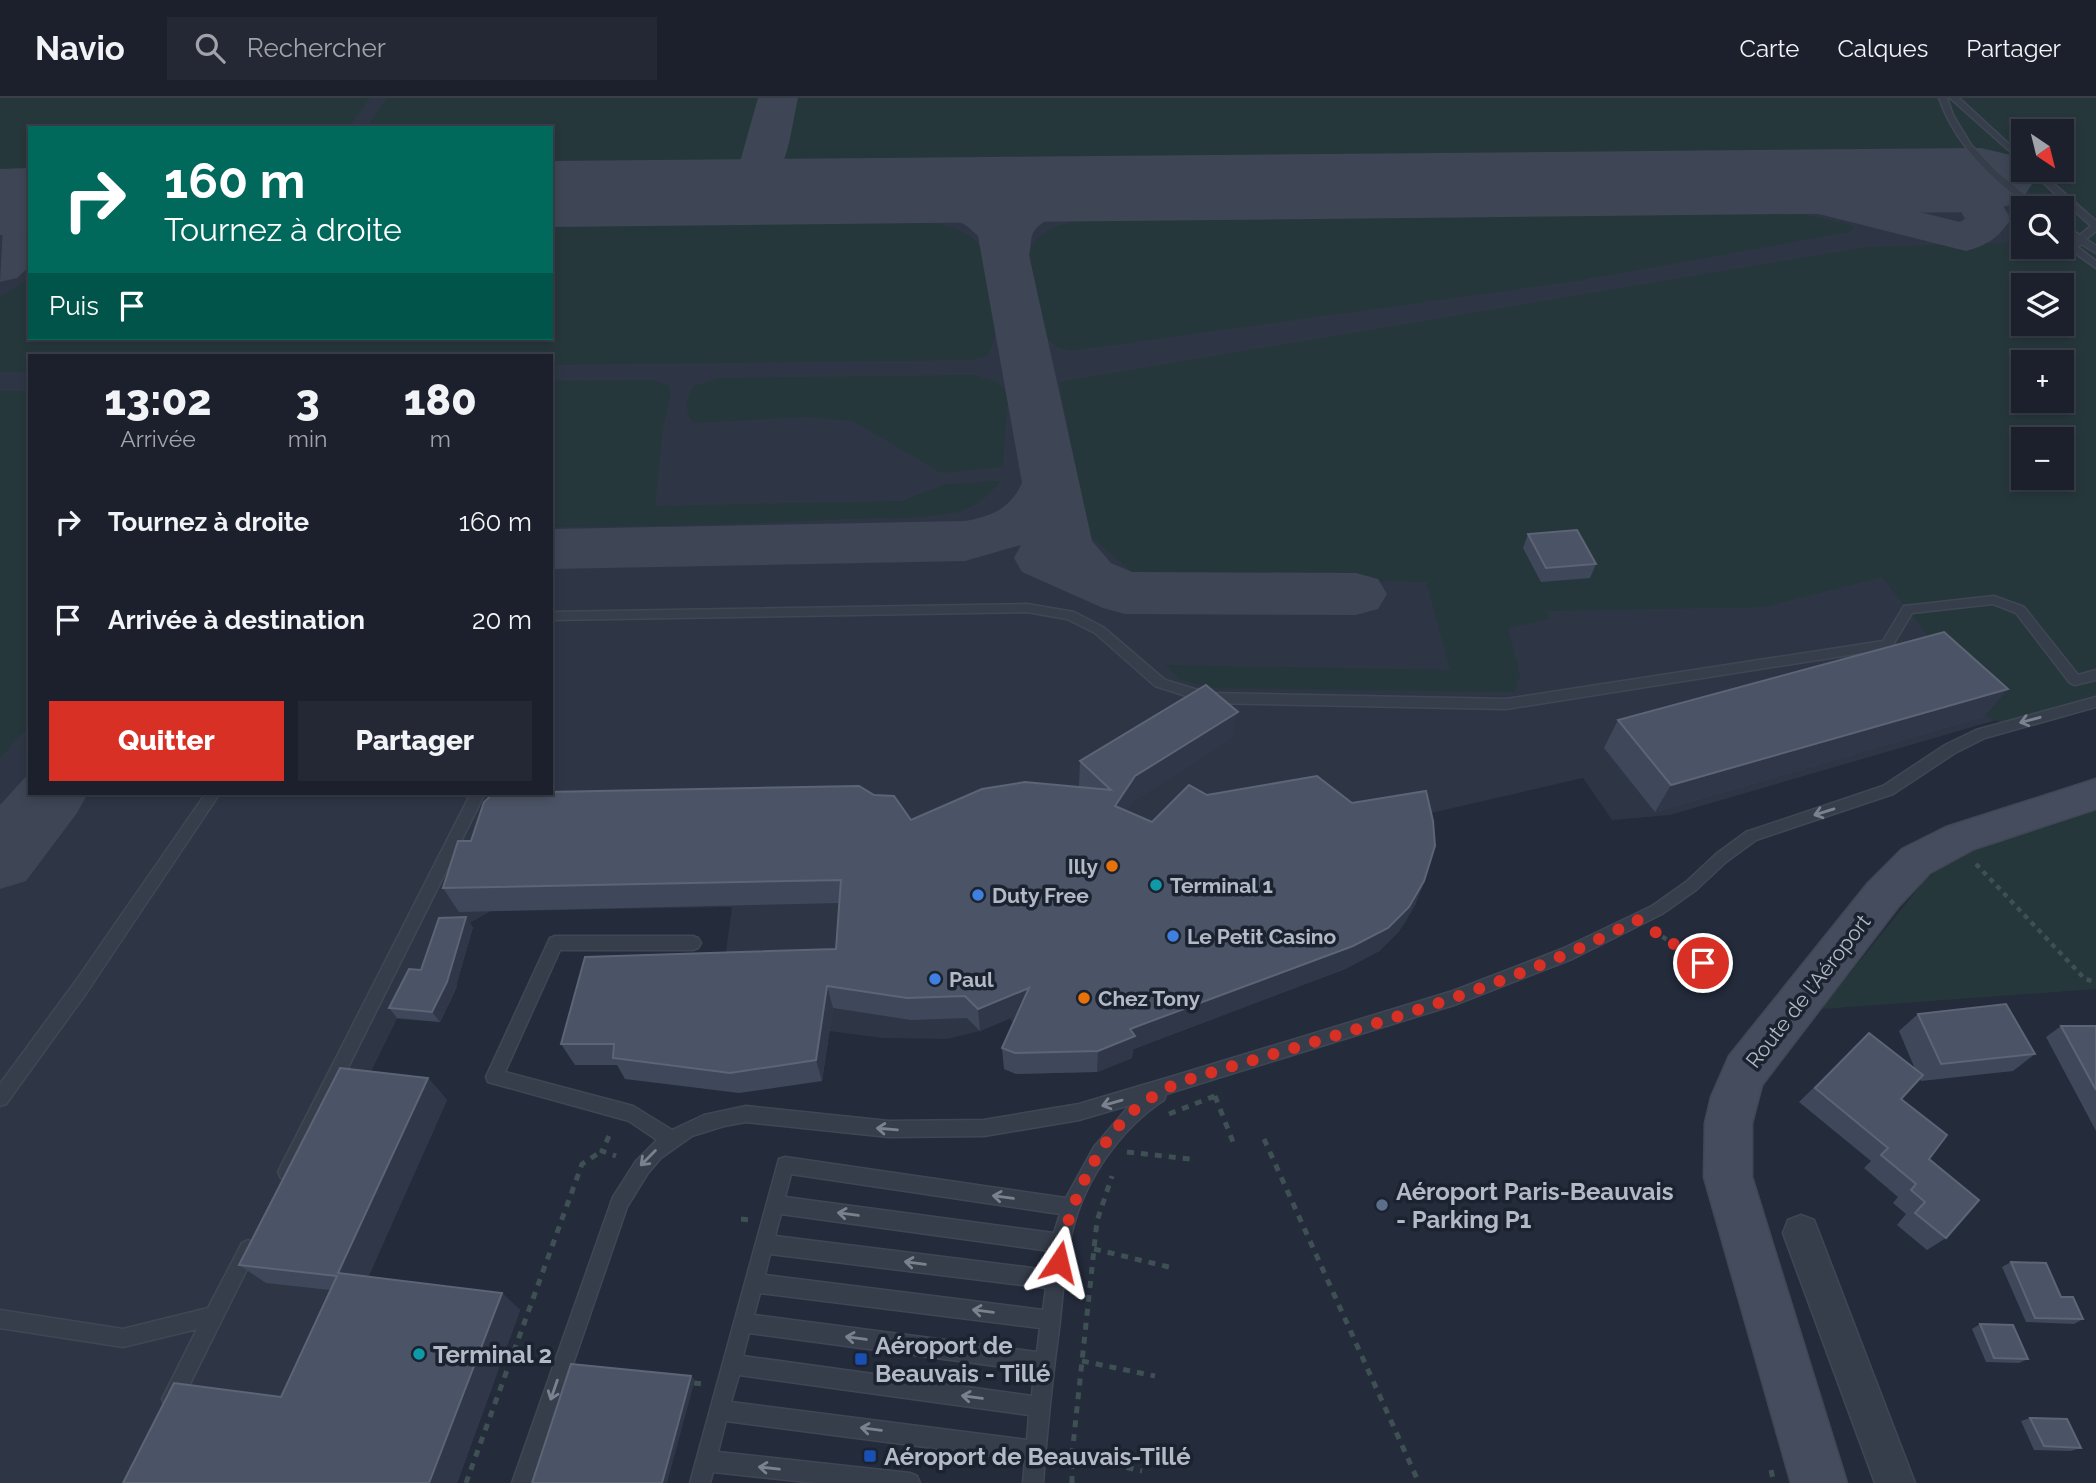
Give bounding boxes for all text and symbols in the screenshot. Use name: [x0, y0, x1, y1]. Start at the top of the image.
search box: [167, 17, 657, 80]
text: Navio: [35, 29, 125, 68]
icon: search: [191, 29, 229, 67]
text: Rechercher: [247, 33, 386, 63]
text: Carte: [1740, 34, 1799, 63]
text: Calques: [1837, 34, 1928, 63]
text: Partager: [1966, 34, 2061, 63]
north arrow: [2011, 119, 2074, 182]
map controls: [2011, 119, 2074, 490]
text: 160 m: [164, 152, 305, 209]
icon: right: [49, 154, 140, 245]
button: search: [2011, 196, 2074, 259]
text: Tournez à droite: [164, 211, 402, 248]
button: layers: [2011, 273, 2074, 336]
icon: arrive: [113, 287, 151, 325]
text: Puis: [49, 291, 99, 321]
button: +: [2011, 350, 2074, 413]
text: 13:02: [104, 376, 212, 425]
text: 3: [296, 376, 320, 425]
text: 180: [404, 376, 477, 425]
text: Arrivée: [120, 425, 196, 452]
text: min: [288, 425, 327, 452]
text: m: [430, 425, 451, 452]
button: −: [2011, 427, 2074, 490]
icon: right: [49, 503, 87, 541]
text: Tournez à droite: [108, 507, 309, 537]
text: 160 m: [459, 507, 532, 537]
icon: arrive: [49, 601, 87, 639]
text: Arrivée à destination: [108, 605, 365, 635]
text: 20 m: [472, 605, 532, 635]
button: Quitter: [49, 701, 284, 781]
button: Partager: [298, 701, 532, 781]
one-way arrow: [2019, 715, 2041, 728]
one-way arrow: [1813, 806, 1835, 819]
place label: Illy: [1068, 854, 1098, 879]
marker: Illy: [1104, 858, 1120, 874]
place label: Terminal 1: [1170, 873, 1273, 898]
marker: Terminal 1: [1148, 877, 1164, 893]
place label: Duty Free: [992, 883, 1089, 908]
marker: Duty Free: [970, 887, 986, 903]
street label: Route de l'Aéroport: [1740, 909, 1876, 1073]
place label: Le Petit Casino: [1187, 924, 1337, 949]
marker: Le Petit Casino: [1165, 928, 1181, 944]
pin: [1673, 933, 1733, 993]
icon: arrive: [1684, 944, 1722, 982]
place label: Paul: [949, 967, 994, 992]
marker: Paul: [927, 971, 943, 987]
place label: Chez Tony: [1098, 986, 1200, 1011]
marker: Chez Tony: [1076, 990, 1092, 1006]
one-way arrow: [1101, 1097, 1123, 1110]
one-way arrow: [877, 1122, 899, 1135]
one-way arrow: [640, 1149, 657, 1166]
place label: Aéroport Paris-Beauvais - Parking P1: [1396, 1177, 1674, 1234]
one-way arrow: [992, 1191, 1015, 1204]
marker: Aéroport Paris-Beauvais - Parking P1: [1374, 1197, 1390, 1213]
one-way arrow: [837, 1207, 860, 1220]
position arrow: [1022, 1225, 1096, 1299]
one-way arrow: [905, 1256, 927, 1269]
one-way arrow: [972, 1305, 995, 1318]
one-way arrow: [845, 1331, 868, 1344]
place label: Aéroport de Beauvais - Tillé: [875, 1331, 1050, 1388]
place label: Terminal 2: [433, 1340, 552, 1369]
marker: Terminal 2: [411, 1346, 427, 1362]
marker: Aéroport de Beauvais - Tillé: [853, 1351, 869, 1367]
one-way arrow: [547, 1378, 559, 1400]
one-way arrow: [961, 1391, 983, 1404]
one-way arrow: [860, 1423, 883, 1436]
place label: Aéroport de Beauvais-Tillé: [884, 1442, 1191, 1471]
marker: Aéroport de Beauvais-Tillé: [862, 1448, 878, 1464]
one-way arrow: [758, 1461, 781, 1474]

